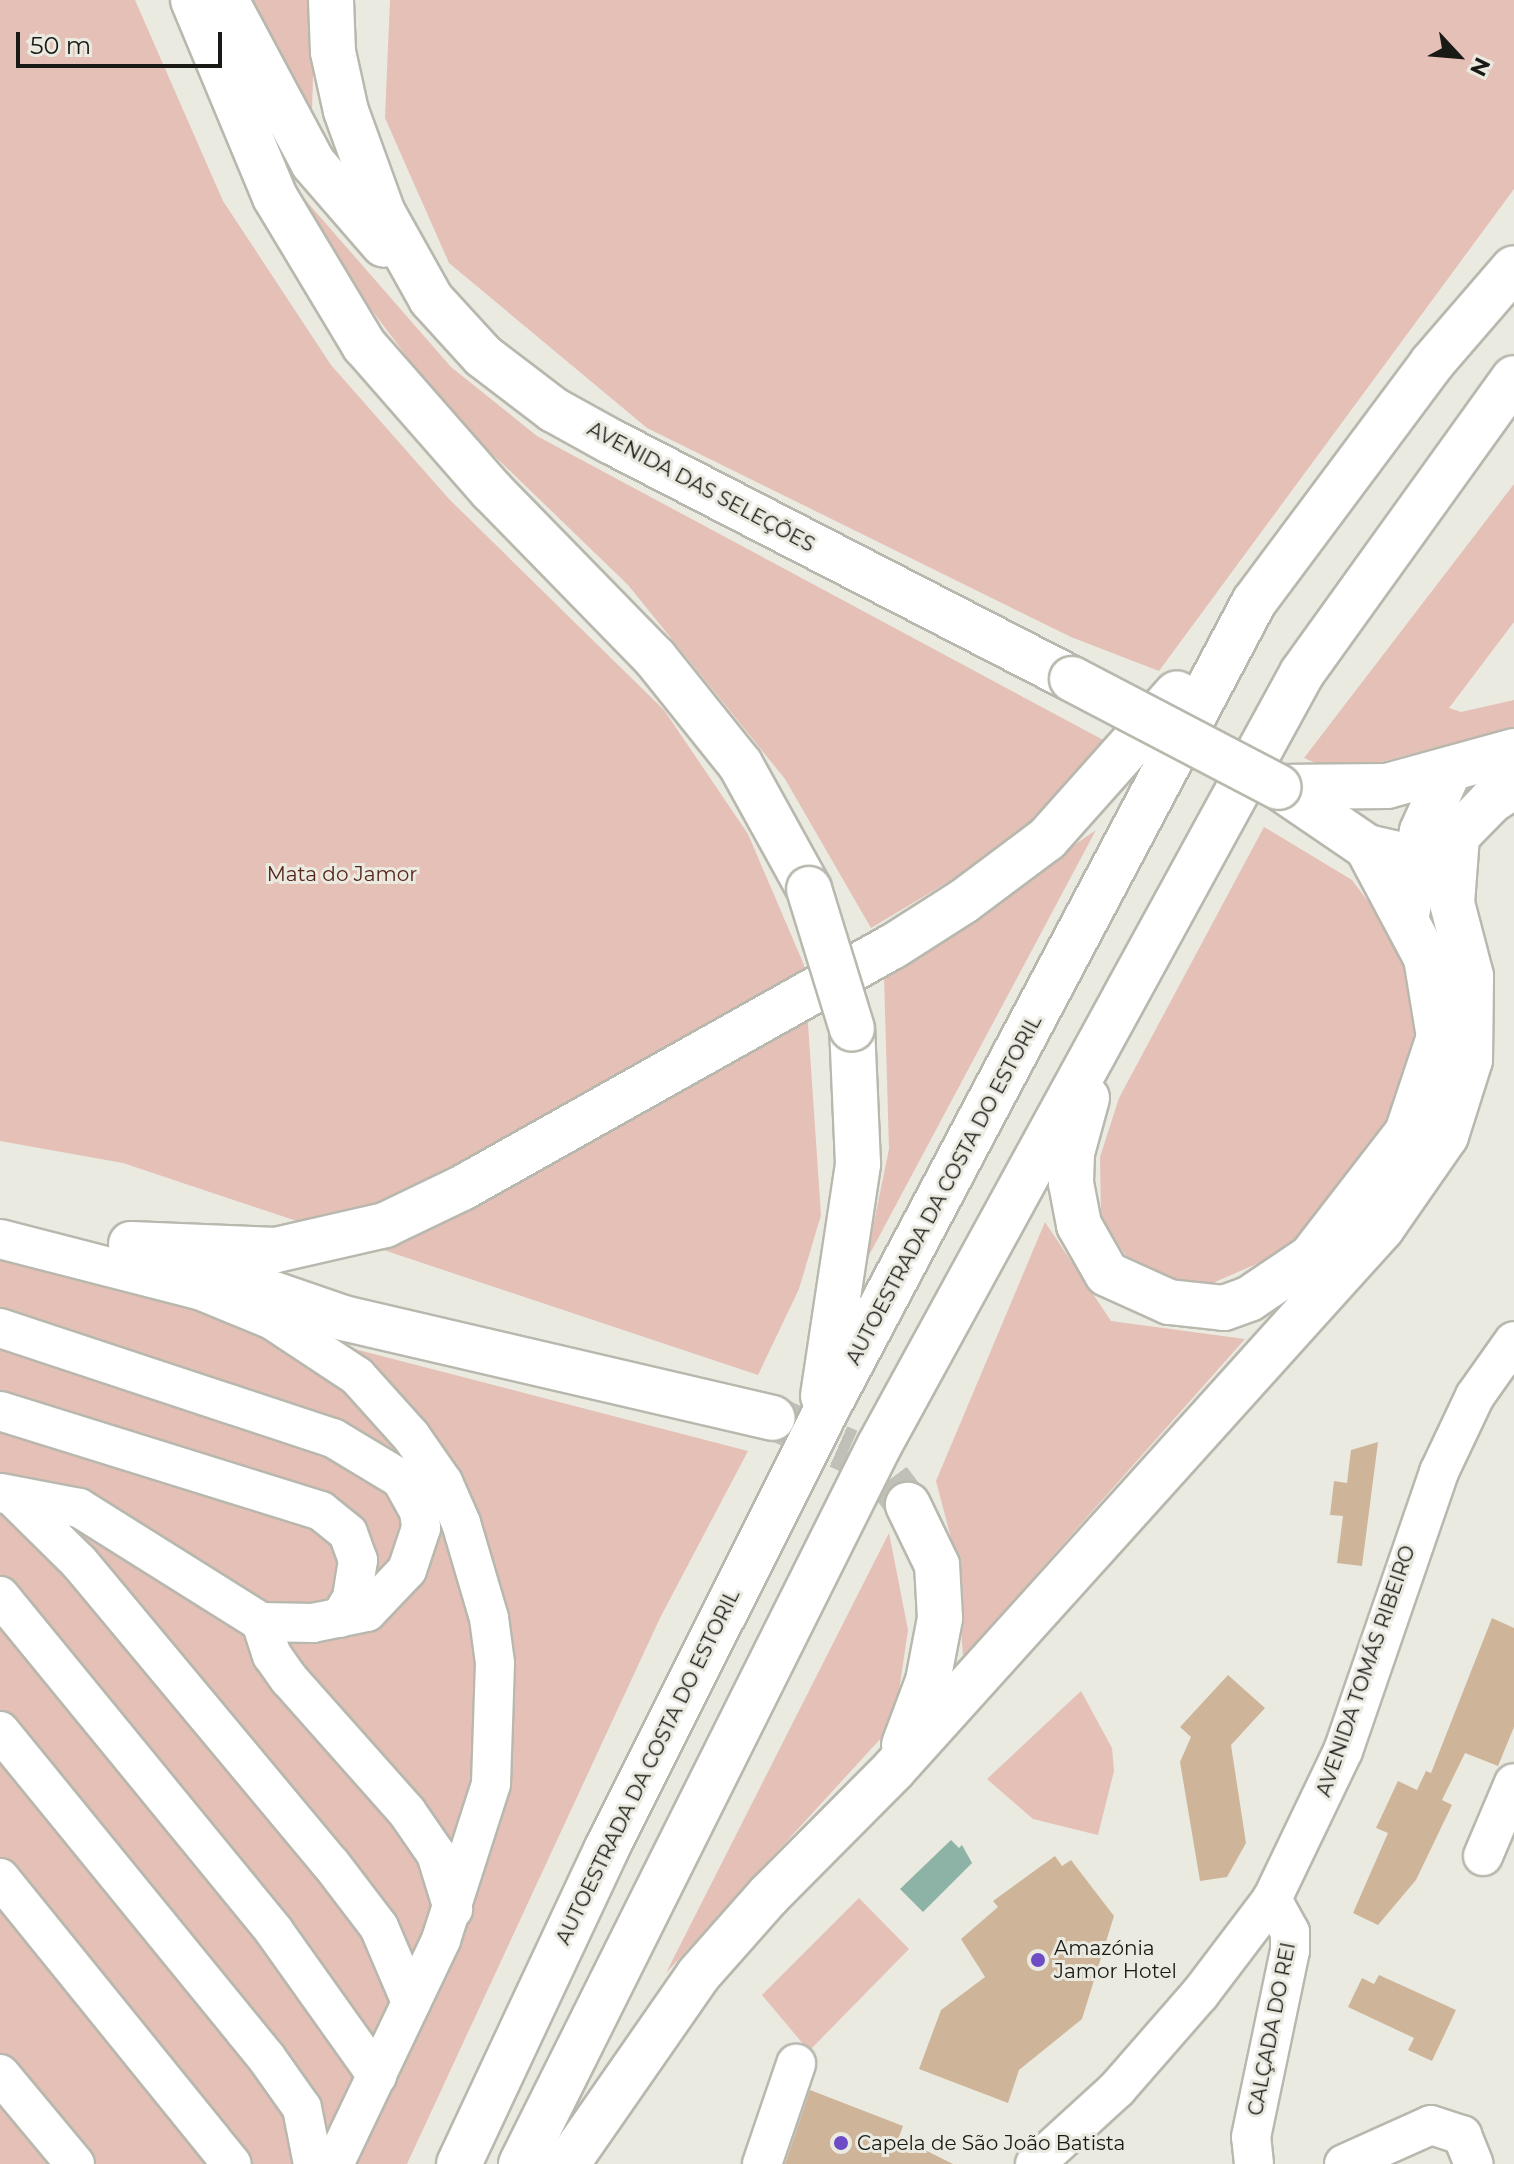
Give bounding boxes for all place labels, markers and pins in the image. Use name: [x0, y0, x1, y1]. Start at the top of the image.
place label: Amazónia Jamor Hotel: [1054, 1936, 1177, 1983]
marker: Amazónia Jamor Hotel: [1029, 1951, 1047, 1969]
place label: Capela de São João Batista: [857, 2131, 1125, 2155]
marker: Capela de São João Batista: [832, 2134, 850, 2152]

